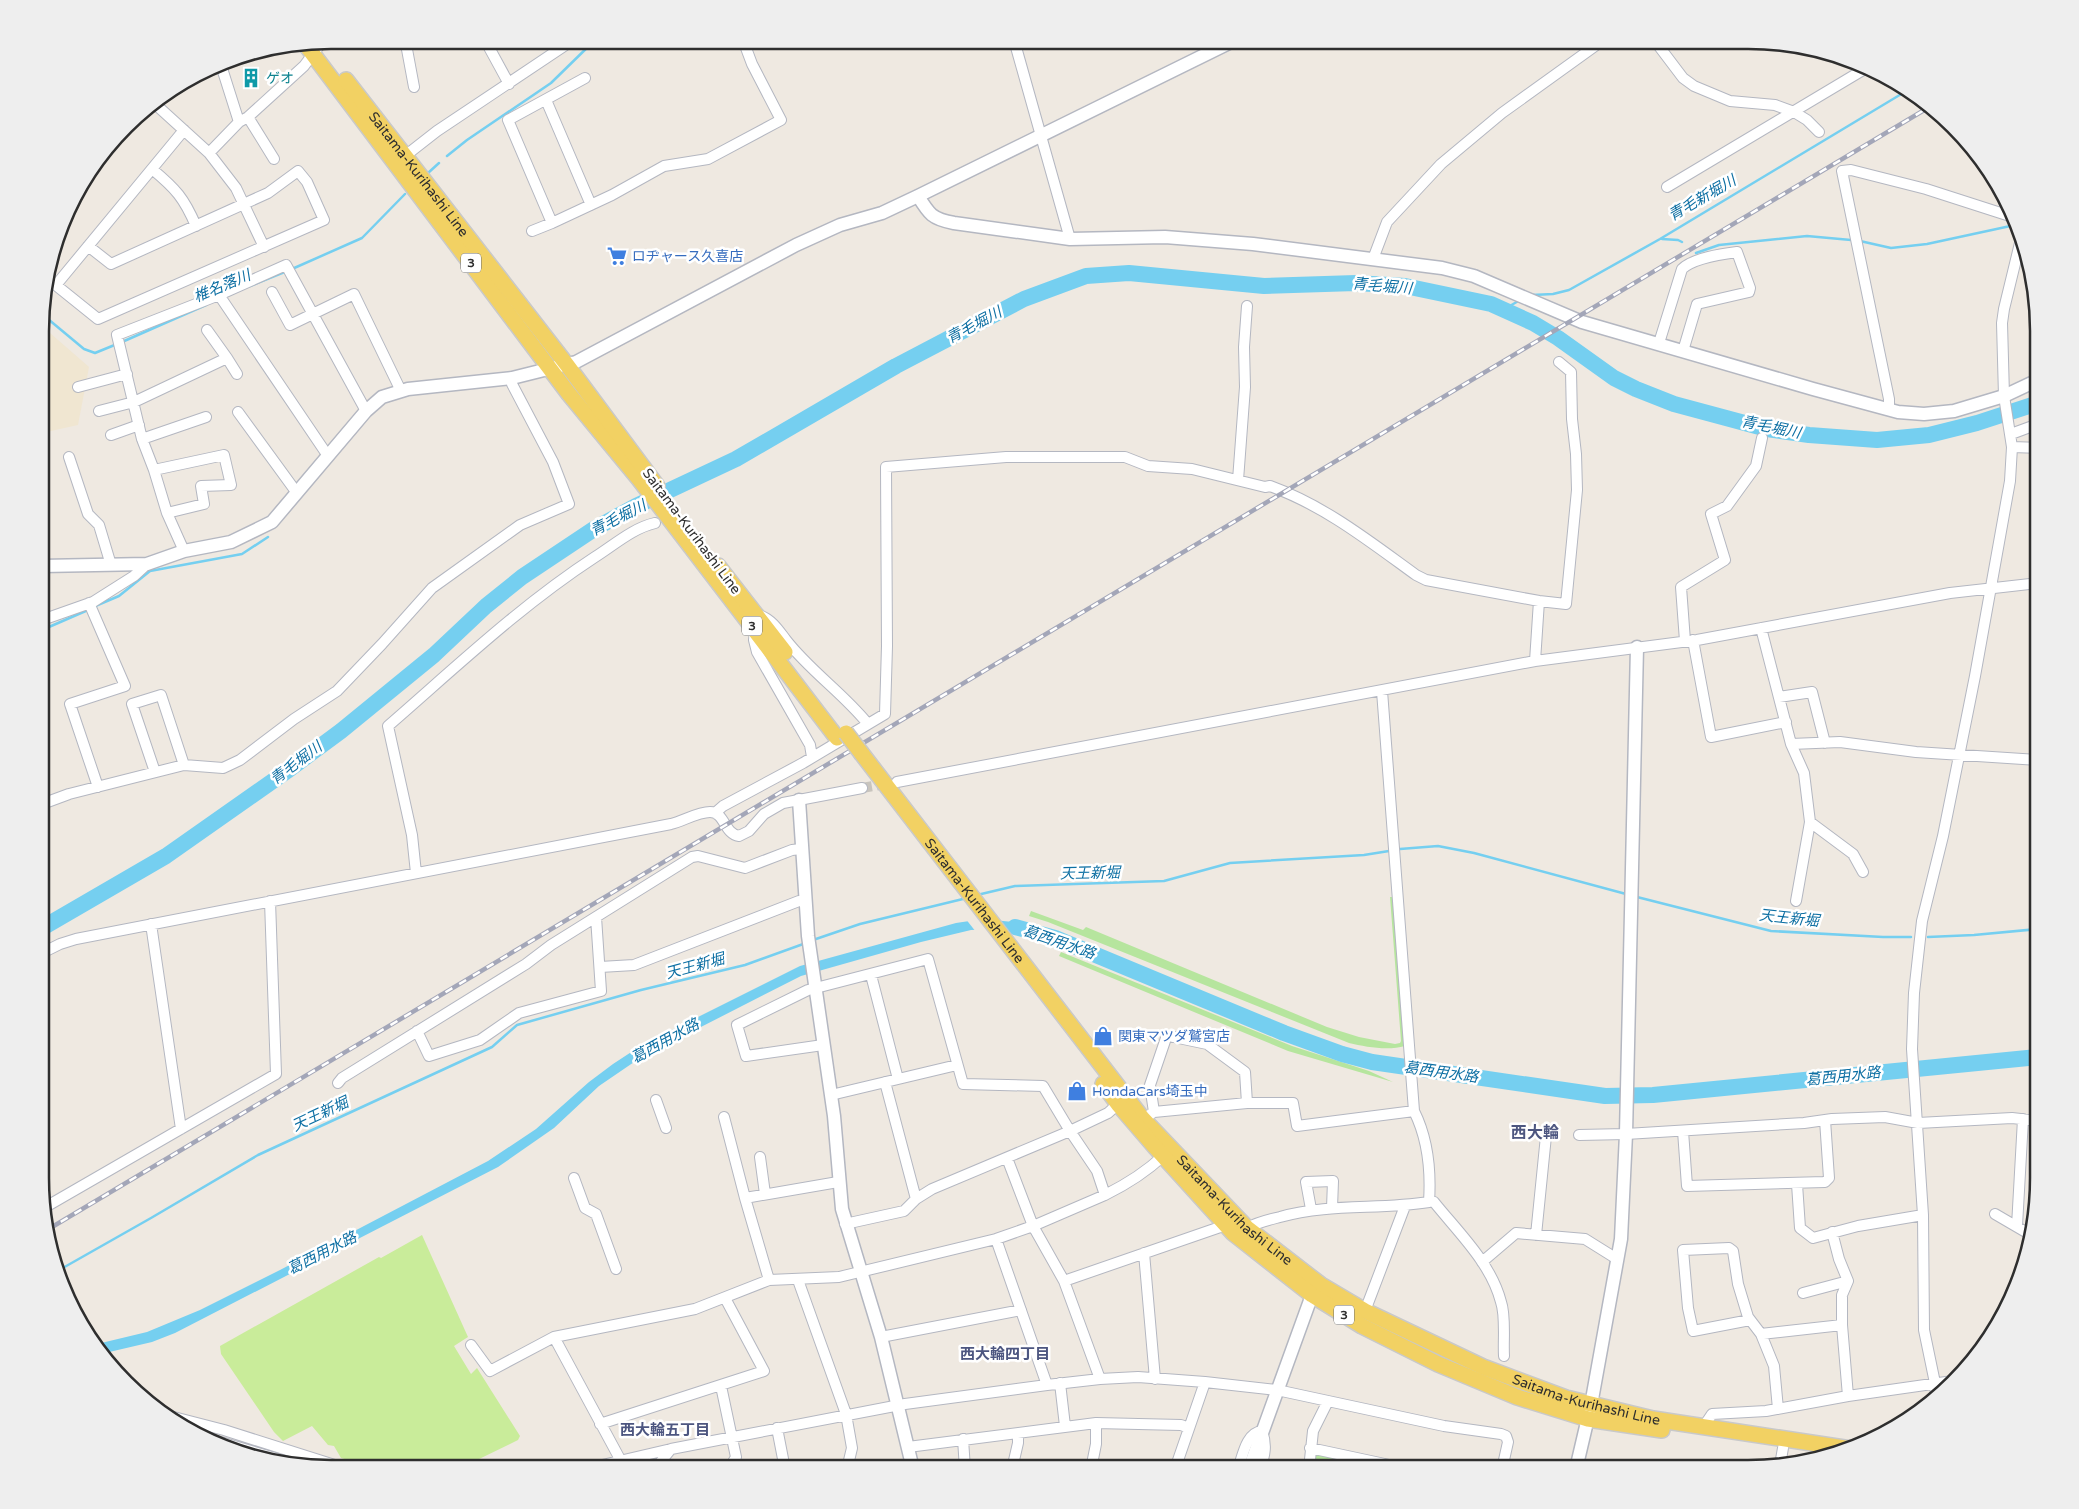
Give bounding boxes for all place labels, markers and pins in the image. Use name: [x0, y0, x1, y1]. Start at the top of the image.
building icon: ゲオ: [240, 67, 262, 89]
place label: ゲオ: [266, 70, 294, 87]
supermarket icon: ロヂャース久喜店: [606, 245, 628, 267]
place label: ロヂャース久喜店: [632, 248, 743, 265]
shop icon: 関東マツダ鷲宮店: [1092, 1025, 1114, 1047]
place label: 関東マツダ鷲宮店: [1118, 1028, 1230, 1045]
shop icon: HondaCars埼玉中: [1066, 1080, 1088, 1102]
place label: HondaCars埼玉中: [1092, 1083, 1208, 1100]

